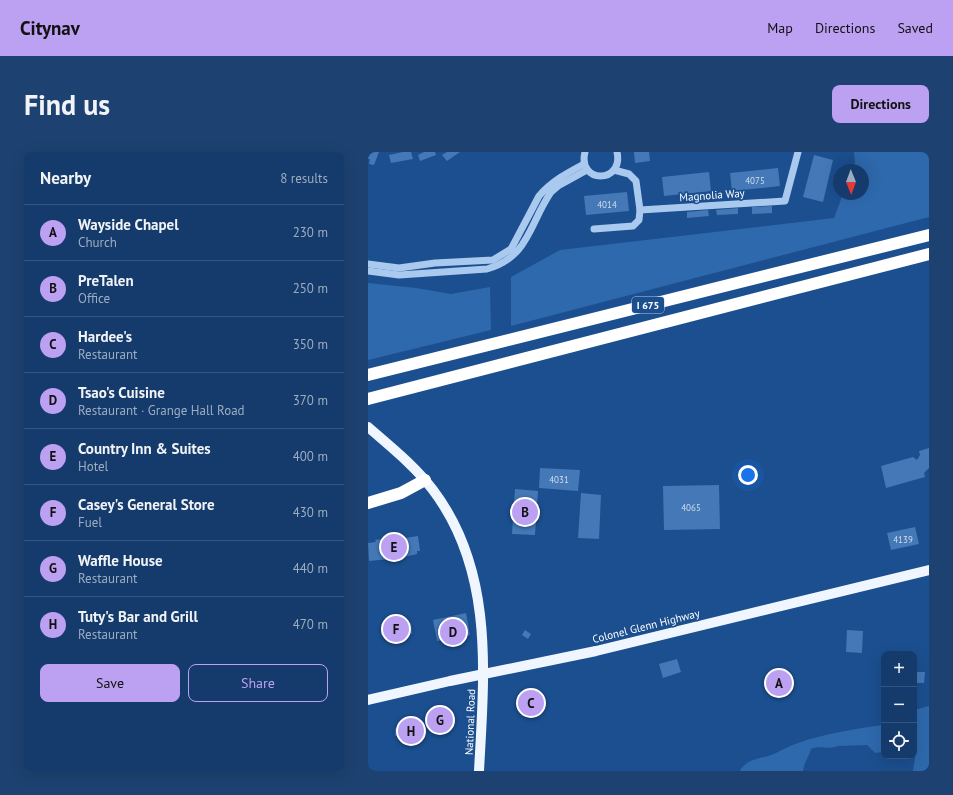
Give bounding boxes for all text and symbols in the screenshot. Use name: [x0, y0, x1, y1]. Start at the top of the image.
text: Citynav: [20, 16, 80, 40]
text: Map: [767, 19, 793, 37]
text: Directions: [815, 19, 875, 37]
text: Saved: [897, 19, 933, 37]
button: Directions: [832, 85, 929, 123]
text: Find us: [24, 86, 110, 123]
north arrow: [833, 164, 869, 200]
text: Nearby: [40, 167, 91, 189]
text: 8 results: [280, 170, 328, 187]
house number: 4075: [745, 175, 765, 186]
street label: Magnolia Way: [679, 186, 746, 204]
house number: 4014: [597, 199, 617, 210]
text: Wayside Chapel: [78, 215, 179, 234]
text: A: [49, 224, 57, 241]
text: 230 m: [293, 224, 328, 241]
text: Church: [78, 234, 117, 251]
text: PreTalen: [78, 271, 134, 290]
text: B: [49, 280, 57, 297]
text: 250 m: [293, 280, 328, 297]
text: Office: [78, 290, 110, 307]
road number: I 675: [632, 297, 664, 313]
text: Hardee's: [78, 327, 132, 346]
text: C: [49, 336, 57, 353]
text: 350 m: [293, 336, 328, 353]
text: Restaurant: [78, 346, 137, 363]
text: Tsao's Cuisine: [78, 383, 165, 402]
text: D: [49, 392, 57, 409]
text: 370 m: [293, 392, 328, 409]
text: Restaurant · Grange Hall Road: [78, 402, 245, 419]
text: Country Inn & Suites: [78, 439, 211, 458]
text: E: [50, 448, 56, 465]
text: 400 m: [293, 448, 328, 465]
text: Hotel: [78, 458, 108, 475]
your location: [738, 465, 758, 485]
house number: 4031: [549, 474, 569, 485]
text: Casey's General Store: [78, 495, 215, 514]
pin: B: [512, 497, 538, 527]
house number: 4065: [681, 502, 701, 513]
text: F: [50, 504, 56, 521]
text: 430 m: [293, 504, 328, 521]
text: Fuel: [78, 514, 102, 531]
pin: E: [381, 532, 407, 562]
house number: 4139: [893, 534, 913, 545]
text: Waffle House: [78, 551, 163, 570]
text: G: [49, 560, 57, 577]
text: 440 m: [293, 560, 328, 577]
text: Restaurant: [78, 570, 137, 587]
street label: Colonel Glenn Highway: [591, 606, 702, 646]
text: Tuty's Bar and Grill: [78, 607, 198, 626]
pin: F: [383, 614, 409, 644]
text: H: [49, 616, 57, 633]
text: 470 m: [293, 616, 328, 633]
pin: D: [440, 617, 466, 647]
text: Restaurant: [78, 626, 137, 643]
map controls: [881, 651, 917, 759]
button: +: [881, 651, 917, 687]
button: Save: [40, 664, 180, 702]
button: Share: [188, 664, 328, 702]
pin: A: [766, 668, 792, 698]
button: −: [881, 687, 917, 723]
pin: C: [518, 688, 544, 718]
street label: National Road: [462, 689, 478, 755]
pin: G: [427, 705, 453, 735]
pin: H: [398, 716, 424, 746]
button: locate: [881, 723, 917, 759]

